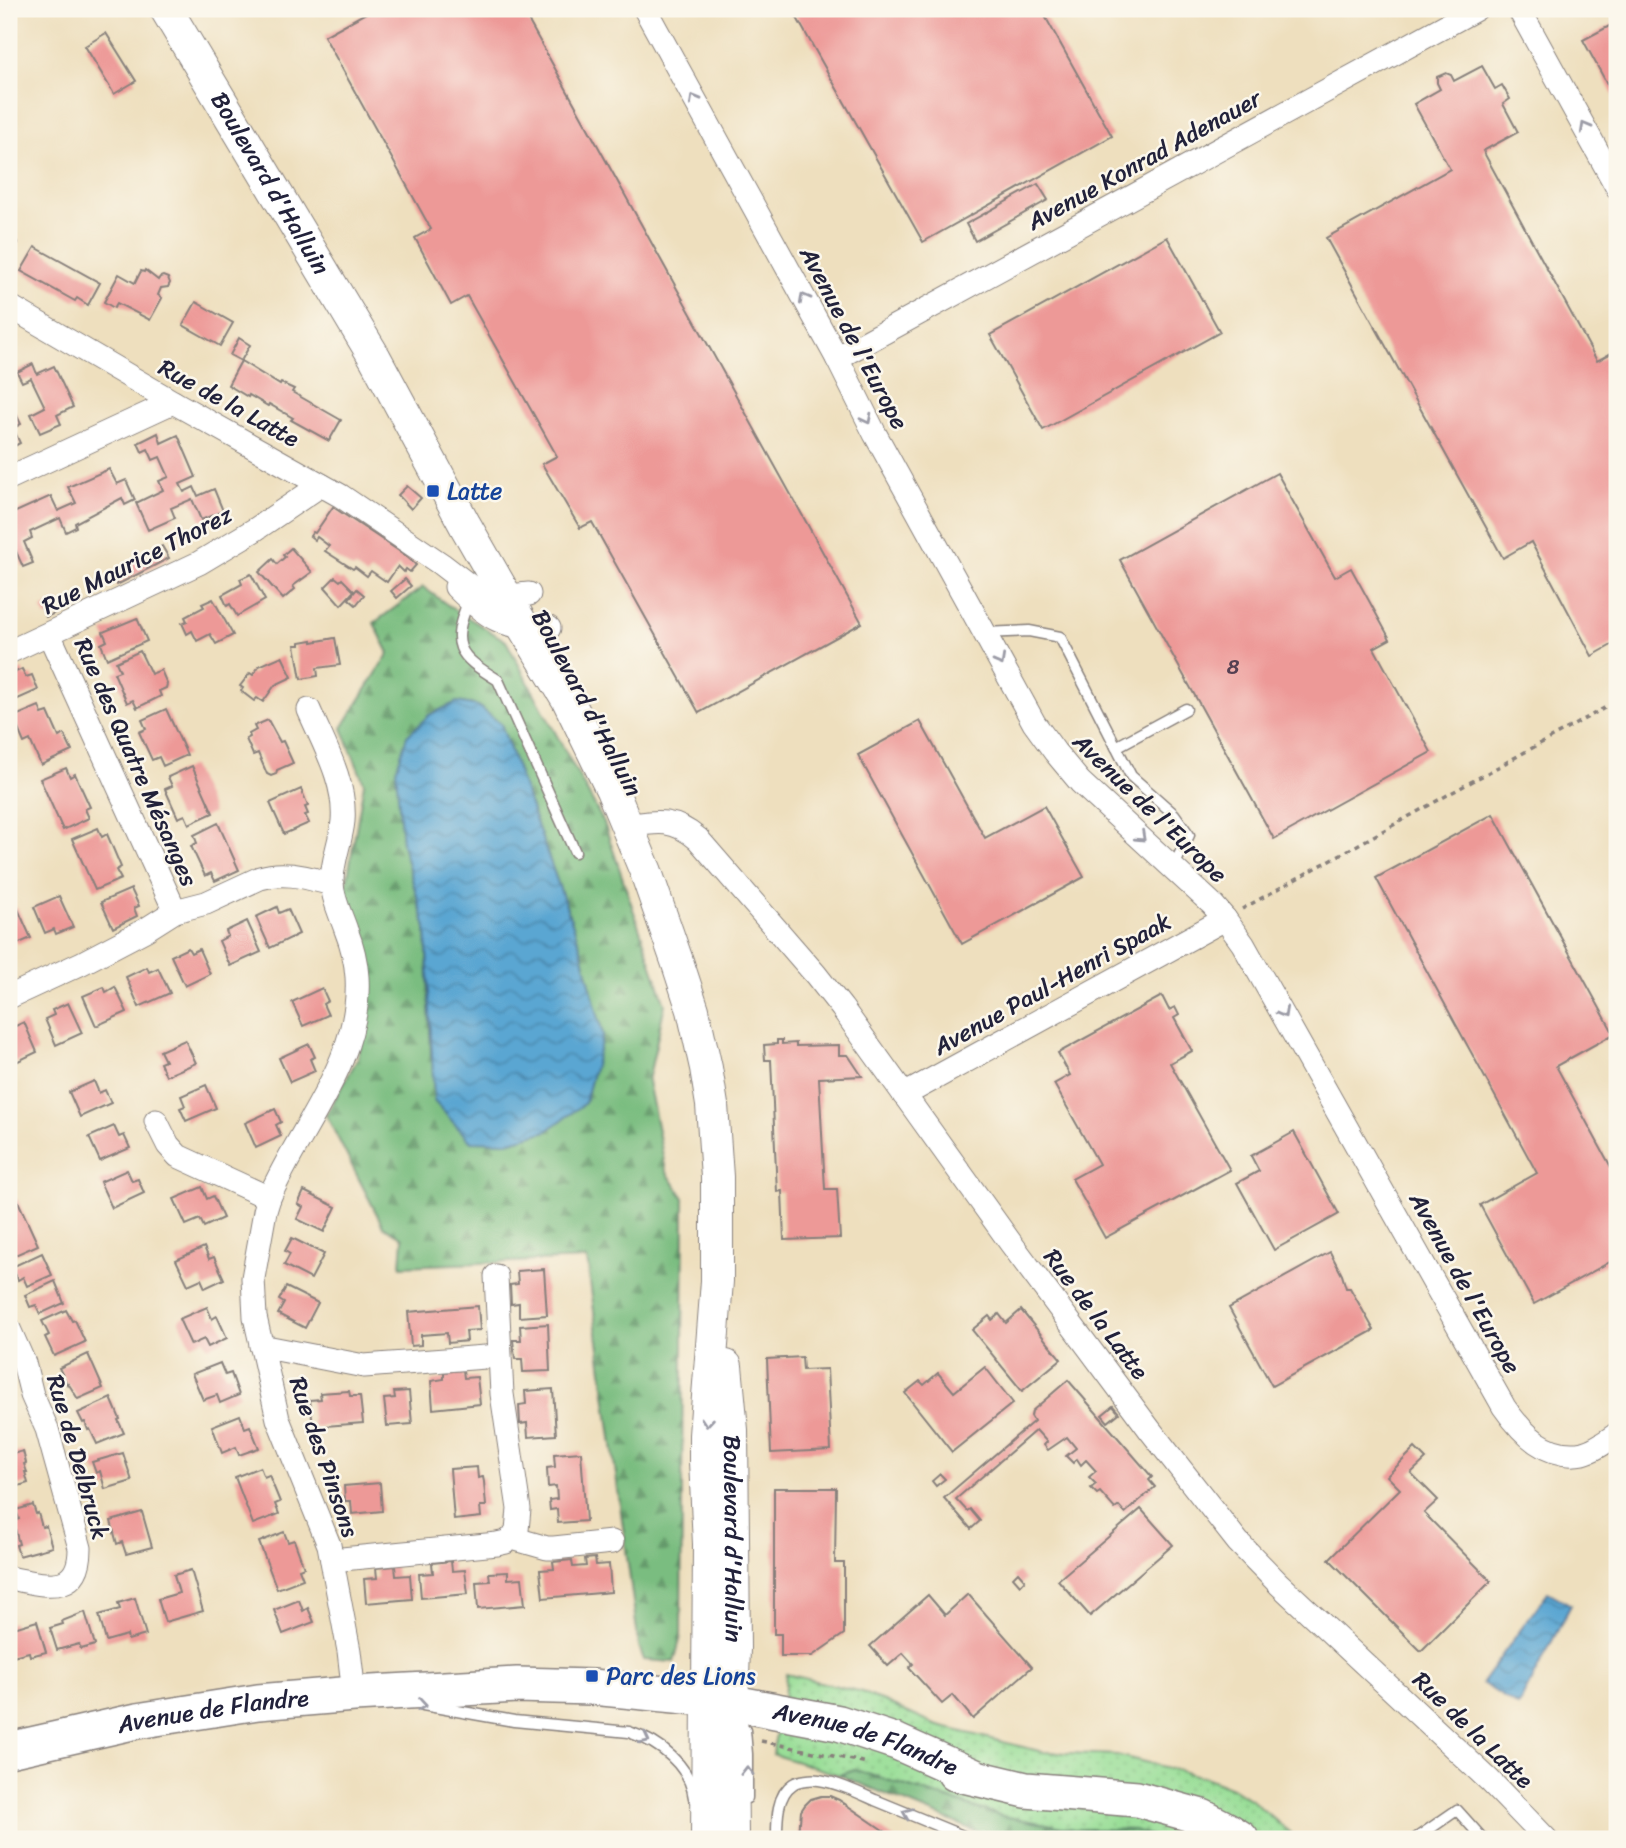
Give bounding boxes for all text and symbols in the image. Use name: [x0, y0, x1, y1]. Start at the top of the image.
street label: Avenue Konrad Adenauer: [1018, 77, 1271, 243]
street label: Boulevard d'Halluin: [199, 83, 342, 283]
one-way arrow: [689, 93, 702, 106]
one-way arrow: [1579, 122, 1593, 135]
street label: Avenue de l'Europe: [787, 238, 920, 437]
one-way arrow: [799, 293, 812, 305]
street label: Rue de la Latte: [151, 347, 308, 459]
one-way arrow: [859, 412, 873, 424]
place label: Latte: [447, 470, 502, 512]
marker: Latte: [425, 483, 441, 499]
street label: Rue Maurice Thorez: [34, 493, 240, 626]
street label: Boulevard d'Halluin: [520, 602, 654, 804]
street label: Rue des Quatre Mésanges: [62, 631, 210, 893]
house number: 8: [1227, 648, 1240, 686]
one-way arrow: [992, 654, 1005, 667]
street label: Avenue de l'Europe: [1062, 722, 1238, 894]
one-way arrow: [1133, 829, 1146, 842]
street label: Avenue Paul-Henri Spaak: [924, 901, 1179, 1068]
one-way arrow: [1275, 1005, 1288, 1018]
street label: Avenue de l'Europe: [1397, 1183, 1533, 1382]
street label: Rue de la Latte: [1032, 1239, 1160, 1389]
street label: Rue de Delbruck: [34, 1369, 122, 1545]
street label: Rue des Pinsons: [277, 1371, 371, 1543]
one-way arrow: [699, 1416, 714, 1428]
street label: Boulevard d'Halluin: [711, 1435, 755, 1643]
place label: Parc des Lions: [606, 1655, 756, 1697]
street label: Rue de la Latte: [1402, 1661, 1544, 1800]
marker: Parc des Lions: [584, 1668, 600, 1684]
street label: Avenue de Flandre: [112, 1677, 311, 1746]
street label: Avenue de Flandre: [768, 1690, 966, 1788]
one-way arrow: [416, 1697, 428, 1712]
one-way arrow: [638, 1731, 651, 1745]
one-way arrow: [739, 1765, 755, 1776]
one-way arrow: [902, 1807, 914, 1821]

